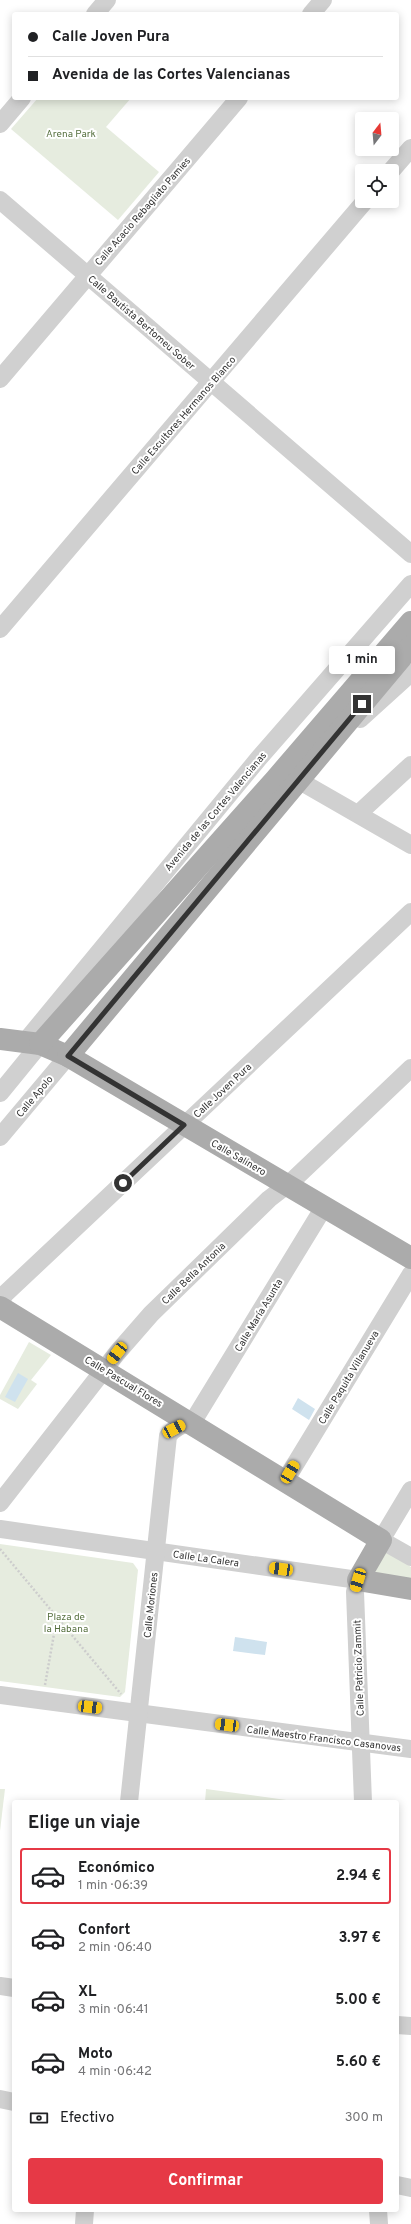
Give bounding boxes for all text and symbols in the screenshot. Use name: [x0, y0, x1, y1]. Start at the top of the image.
text: Calle Joven Pura: [52, 28, 170, 47]
text: Avenida de las Cortes Valencianas: [52, 66, 290, 85]
north arrow: [355, 112, 399, 156]
map controls: [355, 112, 399, 208]
park label: Arena Park: [46, 128, 96, 141]
street label: Calle Acacio Rebagliato Pamies: [92, 155, 194, 269]
button: locate: [355, 164, 399, 208]
street label: Calle Bautista Bertomeu Sober: [85, 273, 197, 373]
street label: Calle Escultores Hermanos Blanco: [129, 354, 239, 478]
callout: 1 min: [329, 646, 395, 674]
text: 1 min: [346, 652, 378, 668]
route end: [353, 695, 371, 713]
street label: Avenida de las Cortes Valencianas: [162, 749, 270, 874]
street label: Calle Joven Pura: [191, 1061, 255, 1121]
street label: Calle Apolo: [14, 1073, 57, 1121]
street label: Calle Salinero: [208, 1137, 269, 1180]
route start: [114, 1174, 132, 1192]
street label: Calle Bella Antonia: [159, 1240, 229, 1308]
street label: Calle María Asunta: [232, 1277, 286, 1355]
street label: Calle Paquita Villanueva: [316, 1328, 382, 1427]
car: [105, 1340, 129, 1366]
street label: Calle Pascual Flores: [82, 1354, 165, 1411]
car: [161, 1418, 187, 1440]
car: [279, 1459, 301, 1485]
street label: Calle La Calera: [172, 1548, 240, 1571]
car: [268, 1561, 294, 1577]
car: [349, 1567, 367, 1593]
street label: Calle Moriones: [142, 1571, 161, 1639]
park label: Plaza de la Habana: [44, 1611, 88, 1636]
street label: Calle Patricio Zammit: [351, 1619, 368, 1716]
car: [77, 1700, 103, 1714]
car: [214, 1718, 240, 1732]
street label: Calle Maestro Francisco Casanovas: [246, 1724, 402, 1755]
text: Elige un viaje: [28, 1812, 140, 1835]
icon: car: [30, 1858, 66, 1894]
text: Económico: [78, 1859, 155, 1878]
text: 2.94 €: [336, 1867, 381, 1886]
text: 1 min · 06:39: [78, 1878, 148, 1894]
icon: car: [30, 1920, 66, 1956]
text: Confort: [78, 1921, 130, 1940]
text: 3.97 €: [338, 1929, 381, 1948]
text: 2 min · 06:40: [78, 1940, 152, 1956]
icon: car: [30, 1982, 66, 2018]
text: XL: [78, 1983, 96, 2002]
text: 5.00 €: [335, 1991, 381, 2010]
text: 3 min · 06:41: [78, 2002, 149, 2018]
icon: car: [30, 2044, 66, 2080]
text: Moto: [78, 2045, 113, 2064]
text: 5.60 €: [336, 2053, 381, 2072]
text: 4 min · 06:42: [78, 2064, 152, 2080]
icon: cash: [28, 2107, 50, 2129]
text: Efectivo: [60, 2109, 114, 2128]
text: 300 m: [345, 2110, 383, 2126]
button: Confirmar: [28, 2158, 383, 2204]

